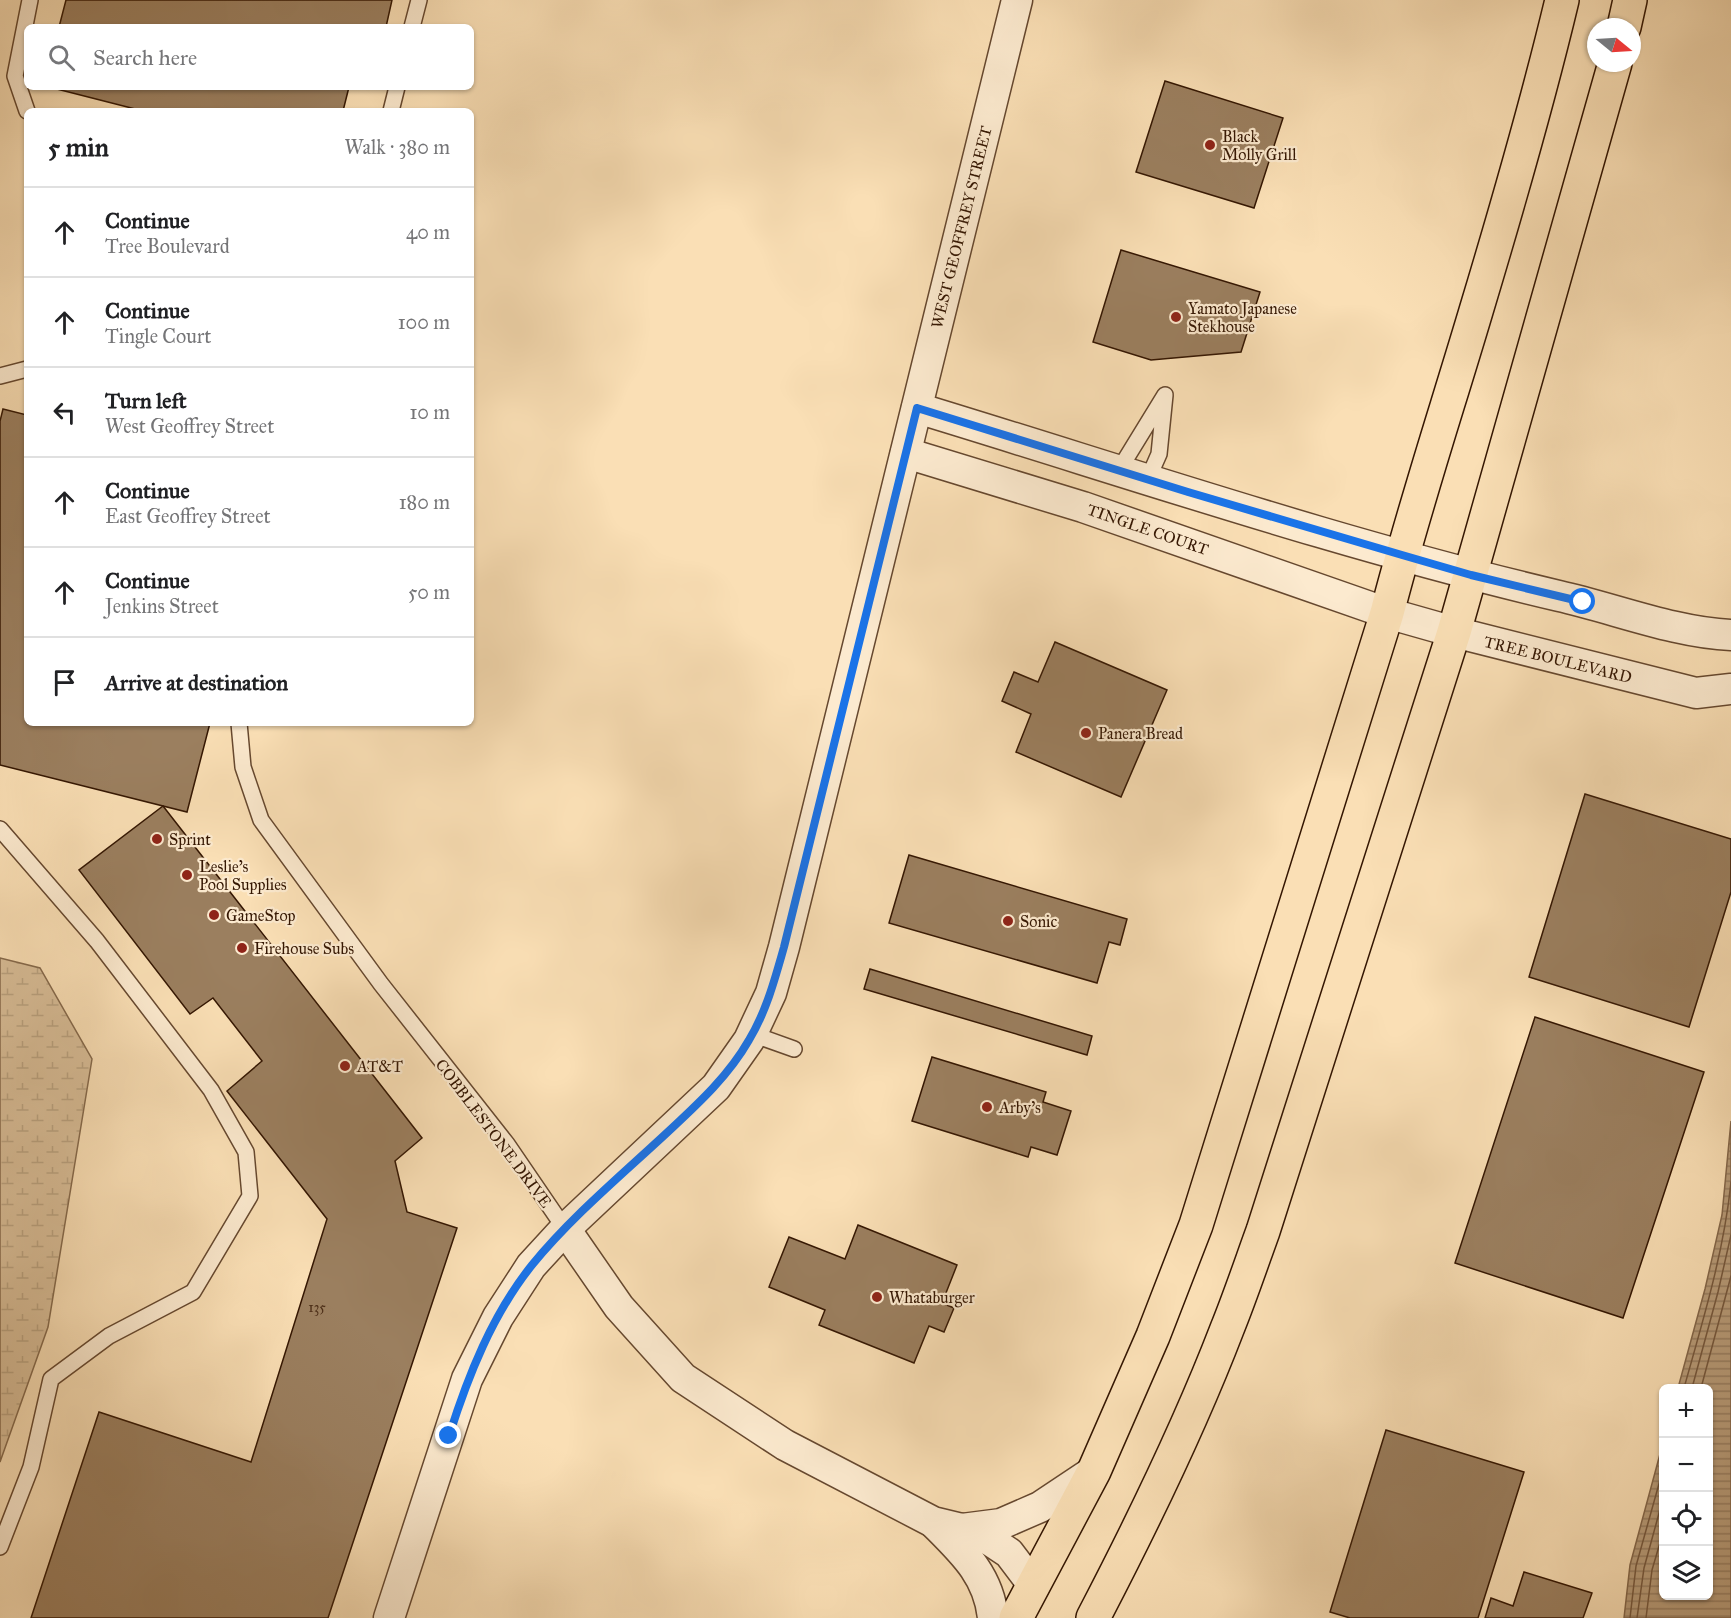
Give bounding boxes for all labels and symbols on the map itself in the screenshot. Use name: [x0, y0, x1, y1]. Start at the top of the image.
north arrow: [1587, 18, 1641, 72]
street label: WEST GEOFFREY STREET: [927, 124, 996, 330]
place label: Black Molly Grill: [1222, 127, 1297, 164]
marker: Black Molly Grill: [1203, 138, 1217, 152]
place label: Yamato Japanese Stekhouse: [1188, 299, 1297, 336]
marker: Yamato Japanese Stekhouse: [1169, 310, 1183, 324]
street label: TINGLE COURT: [1085, 500, 1211, 559]
route start: [1569, 588, 1595, 614]
street label: TREE BOULEVARD: [1482, 632, 1634, 687]
place label: Panera Bread: [1098, 724, 1183, 743]
marker: Panera Bread: [1079, 726, 1093, 740]
place label: Sprint: [169, 830, 211, 849]
marker: Sprint: [150, 832, 164, 846]
place label: Leslie's Pool Supplies: [199, 857, 287, 894]
marker: Leslie's Pool Supplies: [180, 868, 194, 882]
place label: GameStop: [226, 906, 296, 925]
marker: GameStop: [207, 908, 221, 922]
place label: Sonic: [1020, 912, 1057, 931]
marker: Sonic: [1001, 914, 1015, 928]
place label: Firehouse Subs: [254, 939, 354, 958]
marker: Firehouse Subs: [235, 941, 249, 955]
street label: COBBLESTONE DRIVE: [432, 1055, 556, 1211]
place label: AT&T: [356, 1057, 403, 1076]
marker: AT&T: [338, 1059, 352, 1073]
place label: Arby's: [998, 1098, 1041, 1117]
marker: Arby's: [980, 1100, 994, 1114]
place label: Whataburger: [889, 1288, 975, 1308]
marker: Whataburger: [870, 1290, 884, 1304]
house number: 135: [308, 1299, 326, 1316]
route end: [435, 1422, 461, 1448]

